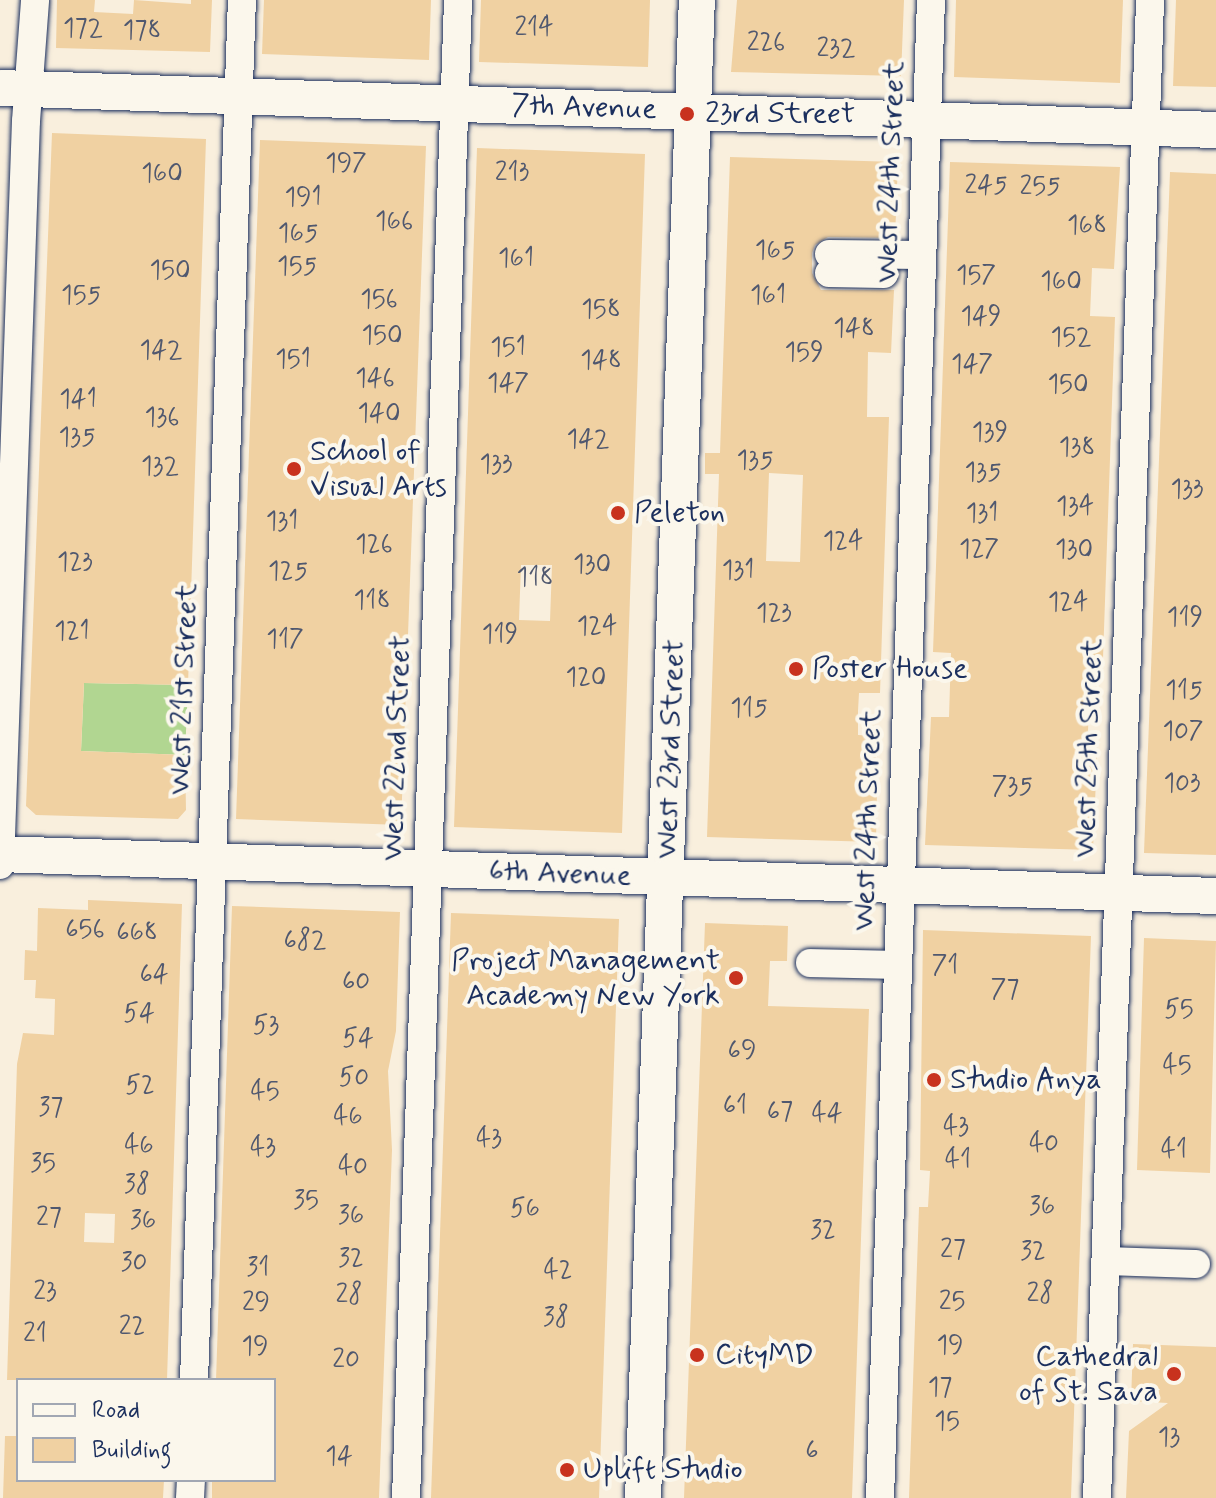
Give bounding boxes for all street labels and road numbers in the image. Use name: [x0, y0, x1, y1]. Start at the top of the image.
street label: West 24th Street: [869, 61, 913, 283]
street label: 7th Avenue: [511, 87, 657, 129]
street label: West 21st Street: [162, 582, 206, 796]
street label: West 22nd Street: [375, 635, 419, 861]
street label: West 25th Street: [1067, 638, 1111, 858]
street label: West 23rd Street: [649, 639, 693, 859]
street label: West 24th Street: [846, 709, 890, 931]
street label: 6th Avenue: [488, 854, 632, 894]

